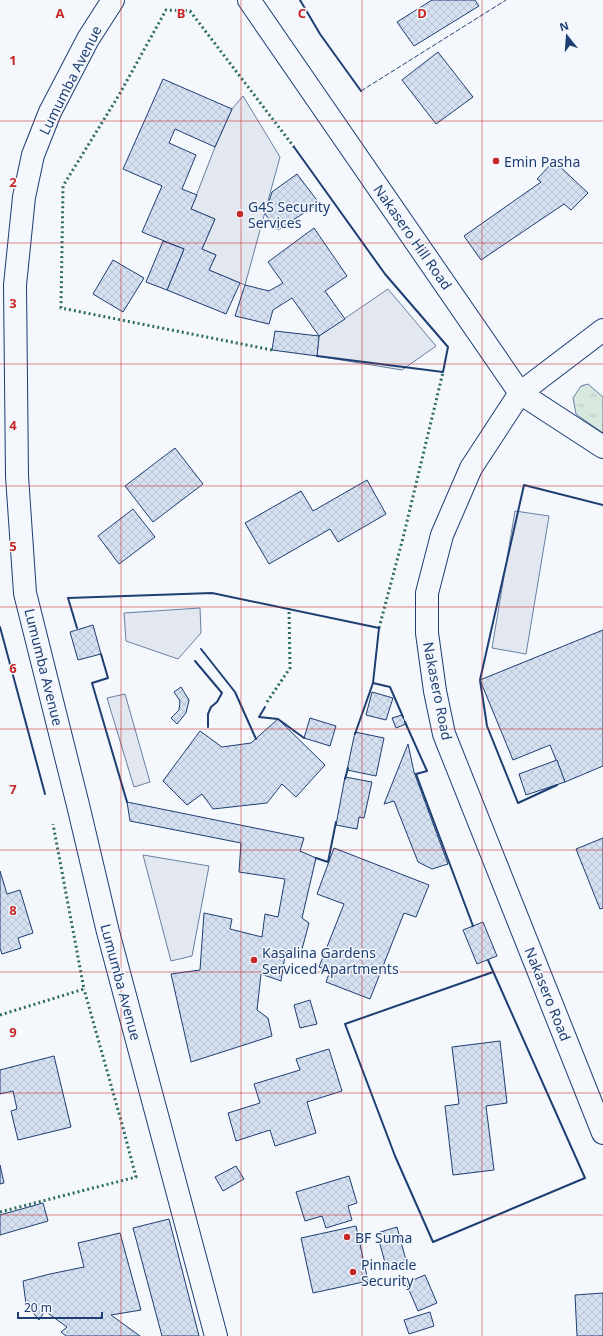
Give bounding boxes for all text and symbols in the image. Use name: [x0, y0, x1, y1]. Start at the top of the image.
text: A: [56, 4, 65, 22]
text: B: [177, 4, 185, 22]
text: C: [298, 4, 306, 22]
text: D: [417, 4, 427, 22]
north arrow: [547, 16, 587, 56]
text: N: [557, 17, 570, 34]
street label: Lumumba Avenue: [34, 22, 106, 138]
text: 1: [9, 51, 17, 69]
place label: Emin Pasha: [504, 152, 580, 171]
marker: Emin Pasha: [491, 156, 501, 166]
text: 2: [9, 173, 17, 191]
street label: Nakasero Hill Road: [370, 181, 456, 293]
place label: G4S Security Services: [248, 197, 331, 232]
marker: G4S Security Services: [235, 209, 245, 219]
text: 3: [9, 294, 17, 312]
text: 4: [9, 416, 17, 434]
text: 5: [9, 537, 17, 555]
street label: Lumumba Avenue: [20, 606, 68, 728]
street label: Nakasero Road: [419, 640, 457, 742]
text: 6: [9, 659, 17, 677]
text: 7: [9, 780, 17, 798]
text: 8: [9, 901, 17, 919]
street label: Lumumba Avenue: [96, 922, 146, 1043]
place label: Kasalina Gardens Serviced Apartments: [262, 943, 399, 978]
street label: Nakasero Road: [521, 944, 575, 1044]
marker: Kasalina Gardens Serviced Apartments: [249, 955, 259, 965]
text: 9: [9, 1023, 17, 1041]
place label: BF Suma: [355, 1228, 412, 1247]
marker: BF Suma: [342, 1232, 352, 1242]
place label: Pinnacle Security: [361, 1255, 417, 1290]
marker: Pinnacle Security: [348, 1267, 358, 1277]
scale bar: [18, 1294, 102, 1320]
text: 20 m: [24, 1299, 52, 1316]

